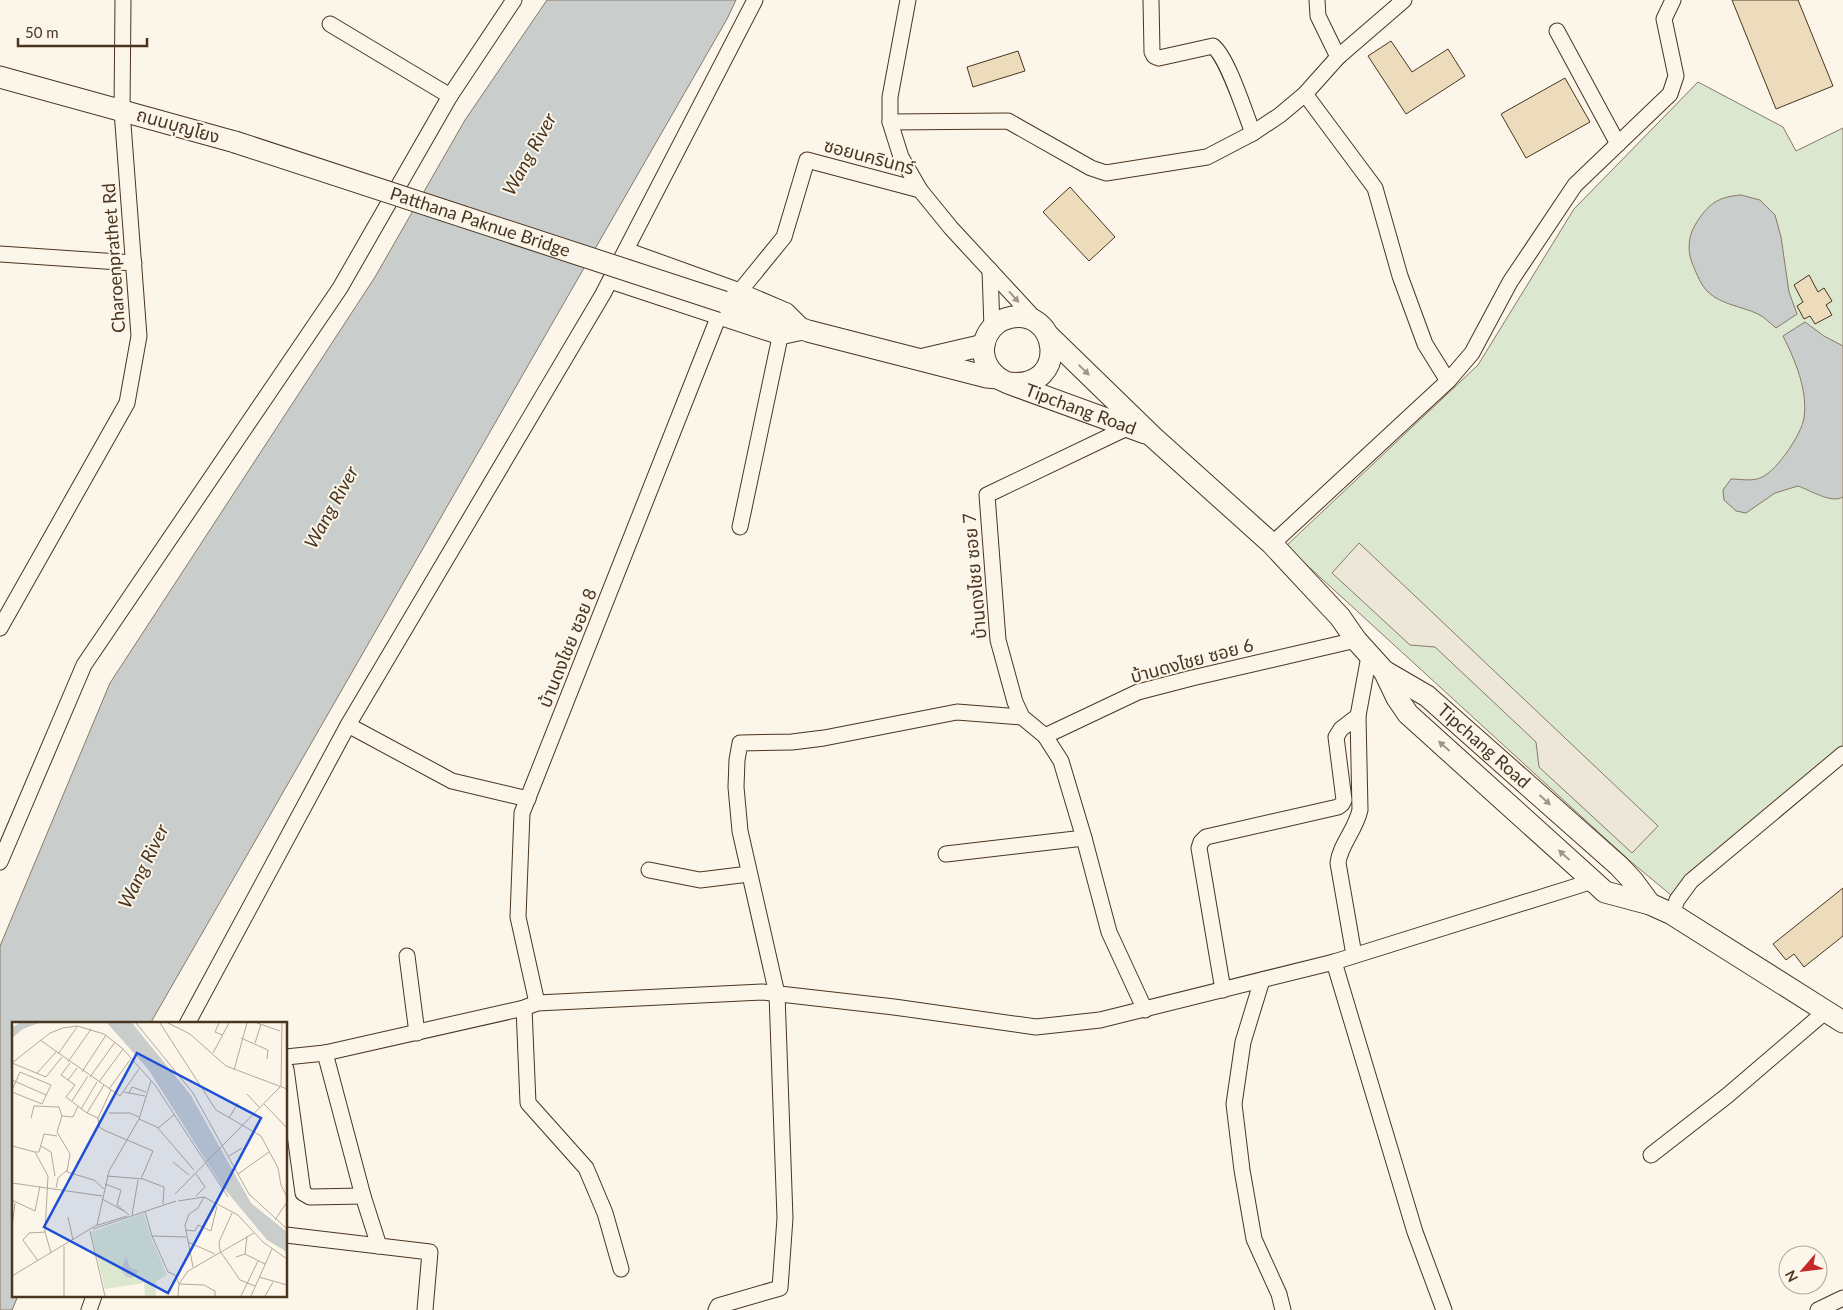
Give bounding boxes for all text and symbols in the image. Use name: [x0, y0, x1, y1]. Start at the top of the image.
scale bar: [18, 15, 146, 47]
text: 50 m: [25, 23, 59, 41]
street label: ถนนบุญโยง: [134, 103, 222, 148]
water label: Wang River: [497, 108, 561, 199]
street label: ซอยนครินทร์: [822, 133, 918, 179]
street label: Charoenprathet Rd: [97, 182, 129, 334]
street label: Patthana Paknue Bridge: [388, 182, 573, 261]
one-way arrow: [1009, 290, 1020, 303]
one-way arrow: [1078, 364, 1090, 376]
street label: Tipchang Road: [1022, 378, 1139, 439]
water label: Wang River: [299, 461, 363, 552]
street label: บ้านดงไชย ซอย 7: [958, 512, 990, 640]
street label: บ้านดงไชย ซอย 8: [533, 585, 601, 710]
street label: บ้านดงไชย ซอย 6: [1128, 633, 1256, 687]
street label: Tipchang Road: [1433, 699, 1535, 792]
one-way arrow: [1438, 740, 1450, 752]
one-way arrow: [1538, 794, 1551, 805]
water label: Wang River: [112, 820, 173, 911]
one-way arrow: [1558, 849, 1570, 861]
inset map: [12, 1022, 288, 1298]
north arrow: [1778, 1245, 1828, 1295]
text: N: [1781, 1268, 1801, 1285]

